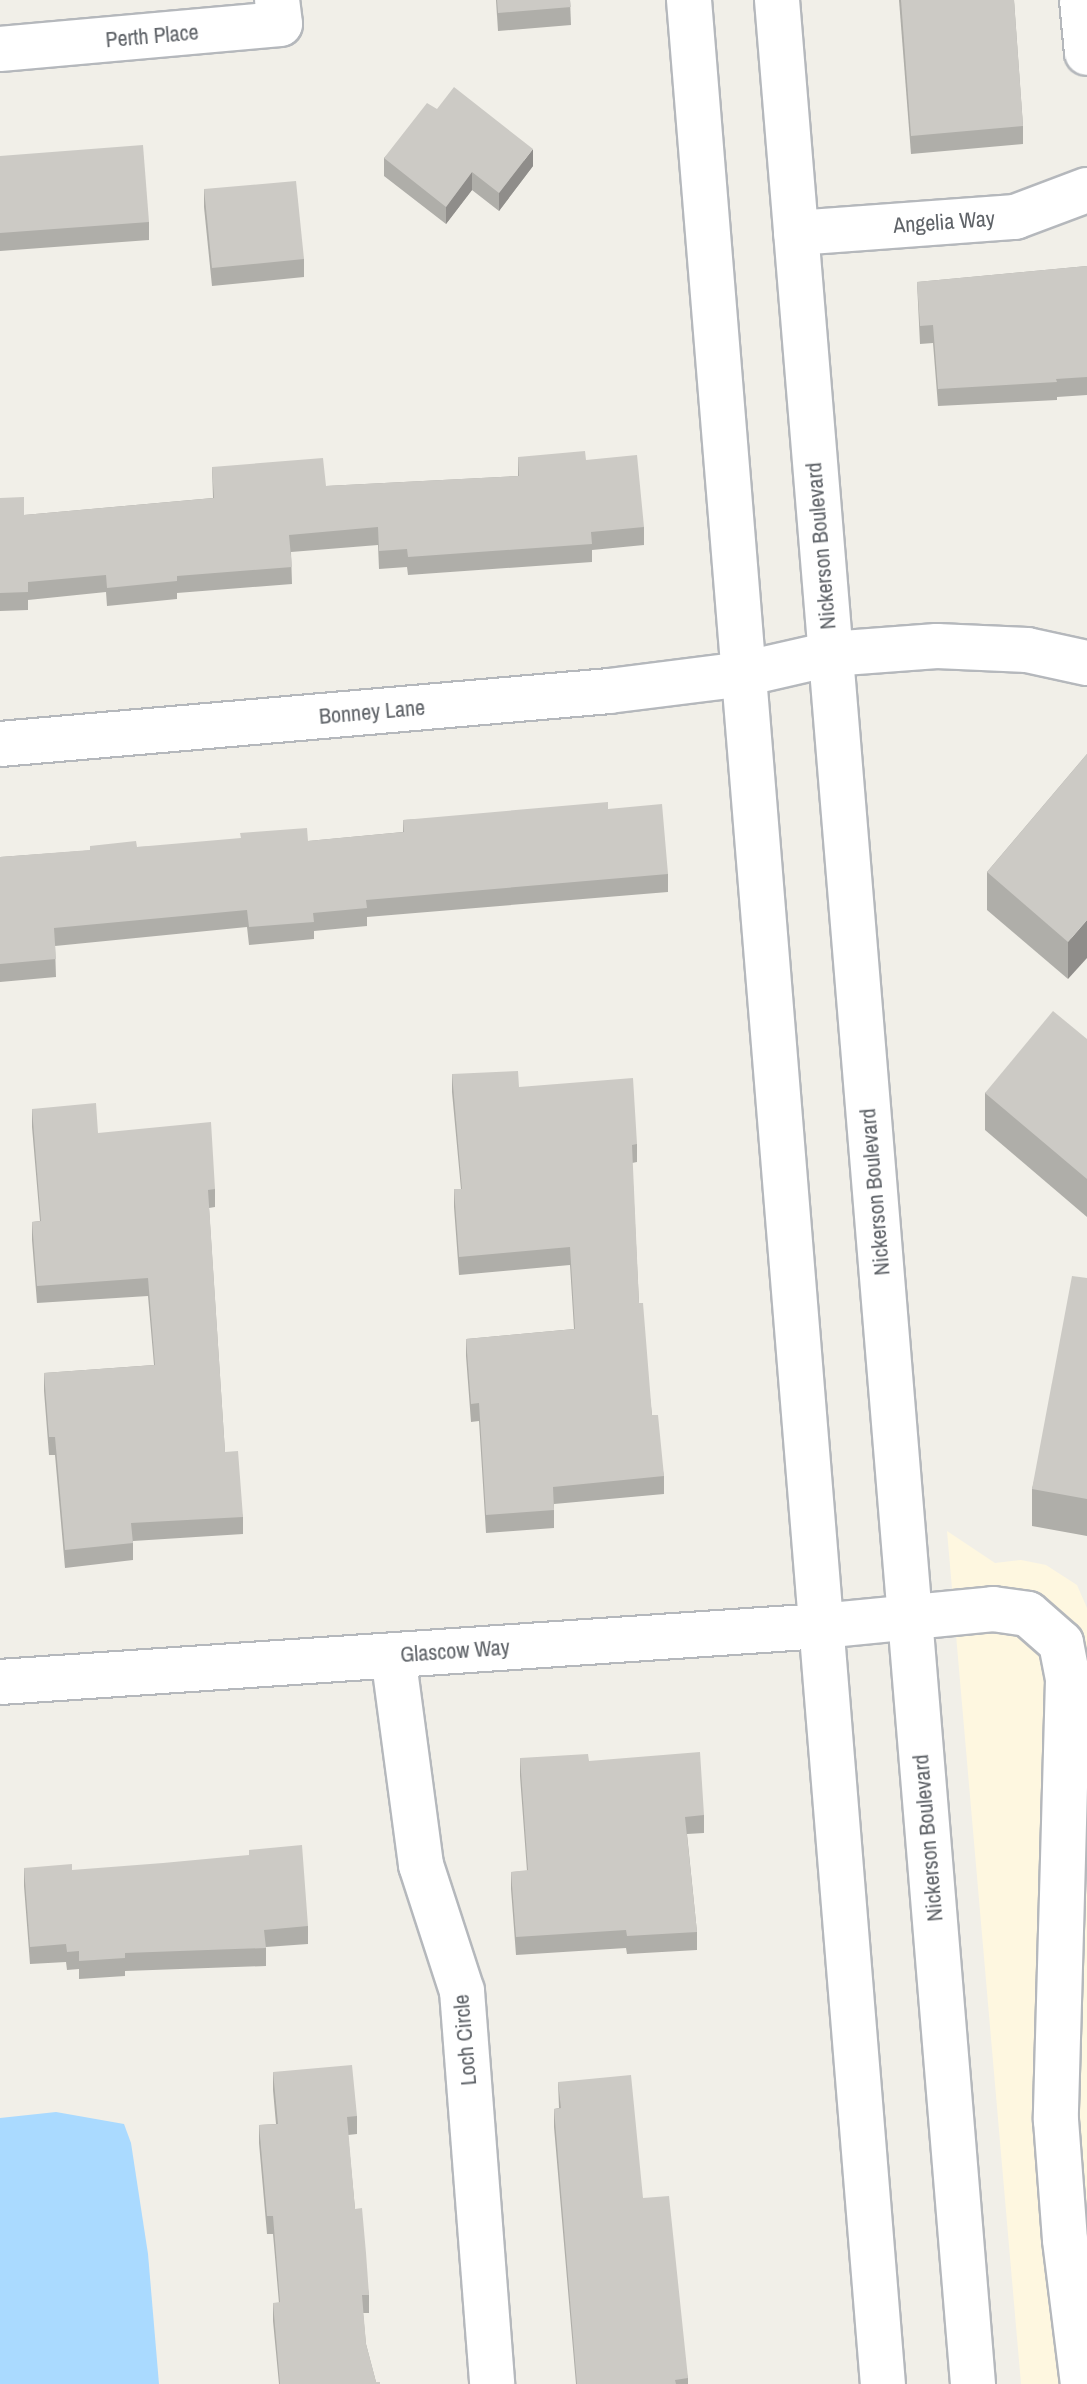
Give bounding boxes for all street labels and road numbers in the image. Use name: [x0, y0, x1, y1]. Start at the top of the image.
street label: Perth Place: [104, 19, 200, 53]
street label: Angelia Way: [892, 205, 996, 239]
street label: Nickerson Boulevard: [801, 461, 841, 631]
street label: Bonney Lane: [318, 694, 426, 730]
street label: Nickerson Boulevard: [855, 1107, 895, 1277]
street label: Glascow Way: [399, 1634, 511, 1668]
street label: Nickerson Boulevard: [908, 1753, 948, 1923]
street label: Loch Circle: [448, 1993, 482, 2087]

